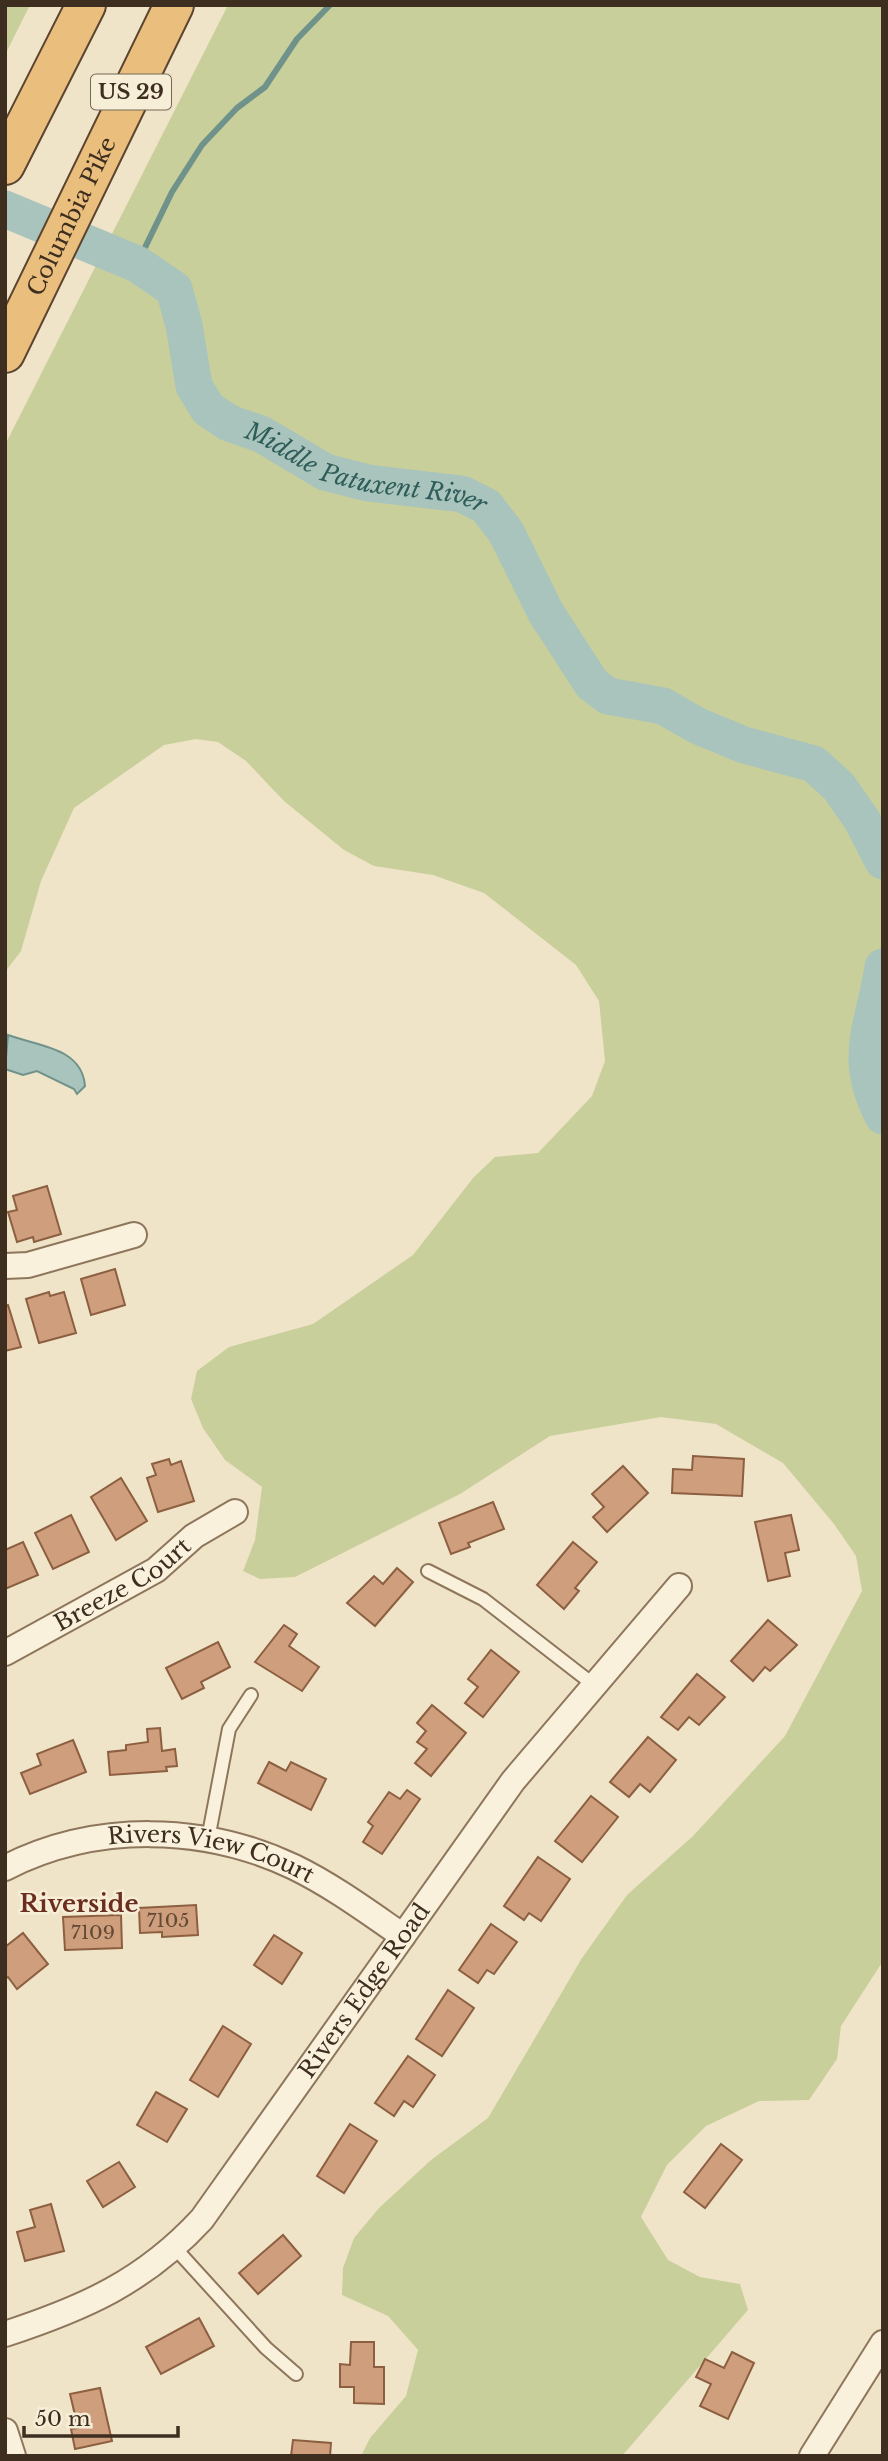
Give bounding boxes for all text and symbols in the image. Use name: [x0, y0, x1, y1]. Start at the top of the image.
road number: US 29: [91, 74, 171, 110]
street label: Columbia Pike: [21, 132, 122, 300]
water label: Middle Patuxent River: [241, 415, 493, 519]
street label: Breeze Court: [49, 1532, 197, 1637]
street label: Rivers View Court: [106, 1820, 320, 1889]
district label: Riverside: [20, 1889, 139, 1918]
street label: Rivers Edge Road: [293, 1898, 436, 2083]
house number: 7105: [147, 1909, 189, 1932]
house number: 7109: [71, 1921, 115, 1944]
scale bar: [24, 2394, 178, 2438]
text: 50 m: [35, 2406, 91, 2432]

